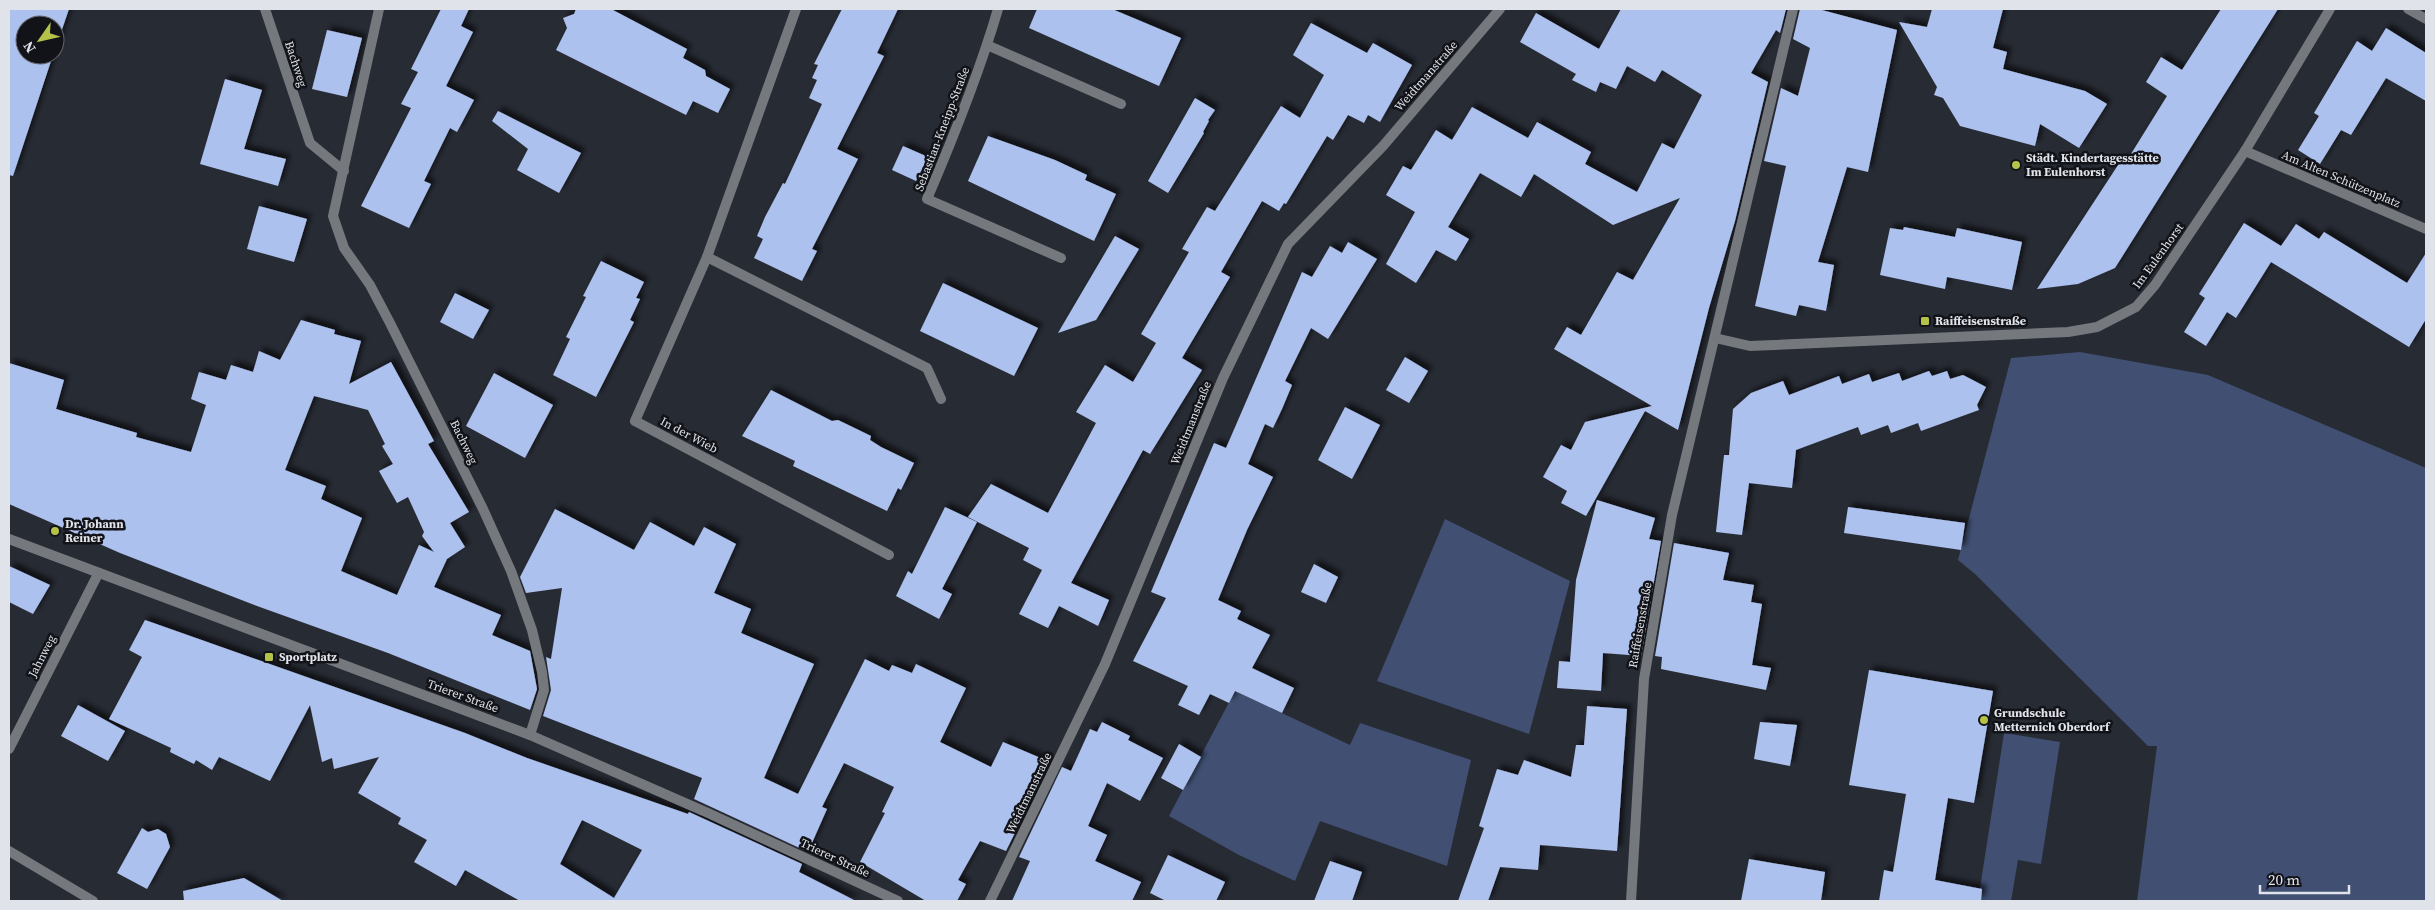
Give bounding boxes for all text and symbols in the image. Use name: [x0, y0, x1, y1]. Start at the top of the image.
north arrow: [15, 15, 65, 65]
text: N: [18, 37, 40, 57]
street label: Weidtmanstraße: [1391, 37, 1461, 115]
street label: Bachweg: [281, 39, 311, 89]
street label: Sebastian-Kneipp-Straße: [911, 65, 973, 193]
street label: Am Alten Schützenplatz: [2279, 147, 2403, 212]
place label: Städt. Kindertagesstätte Im Eulenhorst: [2026, 150, 2159, 180]
marker: Städt. Kindertagesstätte Im Eulenhorst: [2010, 159, 2022, 171]
street label: Im Eulenhorst: [2129, 220, 2187, 292]
place label: Raiffeisenstraße: [1935, 313, 2026, 329]
marker: Raiffeisenstraße: [1919, 315, 1931, 327]
street label: Weidtmanstraße: [1167, 379, 1215, 467]
street label: In der Wieb: [658, 413, 721, 457]
street label: Bachweg: [446, 417, 482, 467]
place label: Dr. Johann Reiner: [65, 516, 124, 546]
marker: Dr. Johann Reiner: [49, 525, 61, 537]
street label: Raiffeisenstraße: [1625, 581, 1655, 669]
street label: Jahnweg: [24, 632, 59, 681]
place label: Sportplatz: [279, 649, 337, 665]
marker: Sportplatz: [263, 651, 275, 663]
street label: Trierer Straße: [425, 676, 501, 716]
place label: Grundschule Metternich Oberdorf: [1994, 705, 2111, 735]
marker: Grundschule Metternich Oberdorf: [1978, 714, 1990, 726]
street label: Weidtmanstraße: [1002, 750, 1056, 836]
street label: Trierer Straße: [798, 835, 872, 881]
scale bar: [2260, 862, 2349, 894]
text: 20 m: [2268, 869, 2300, 890]

